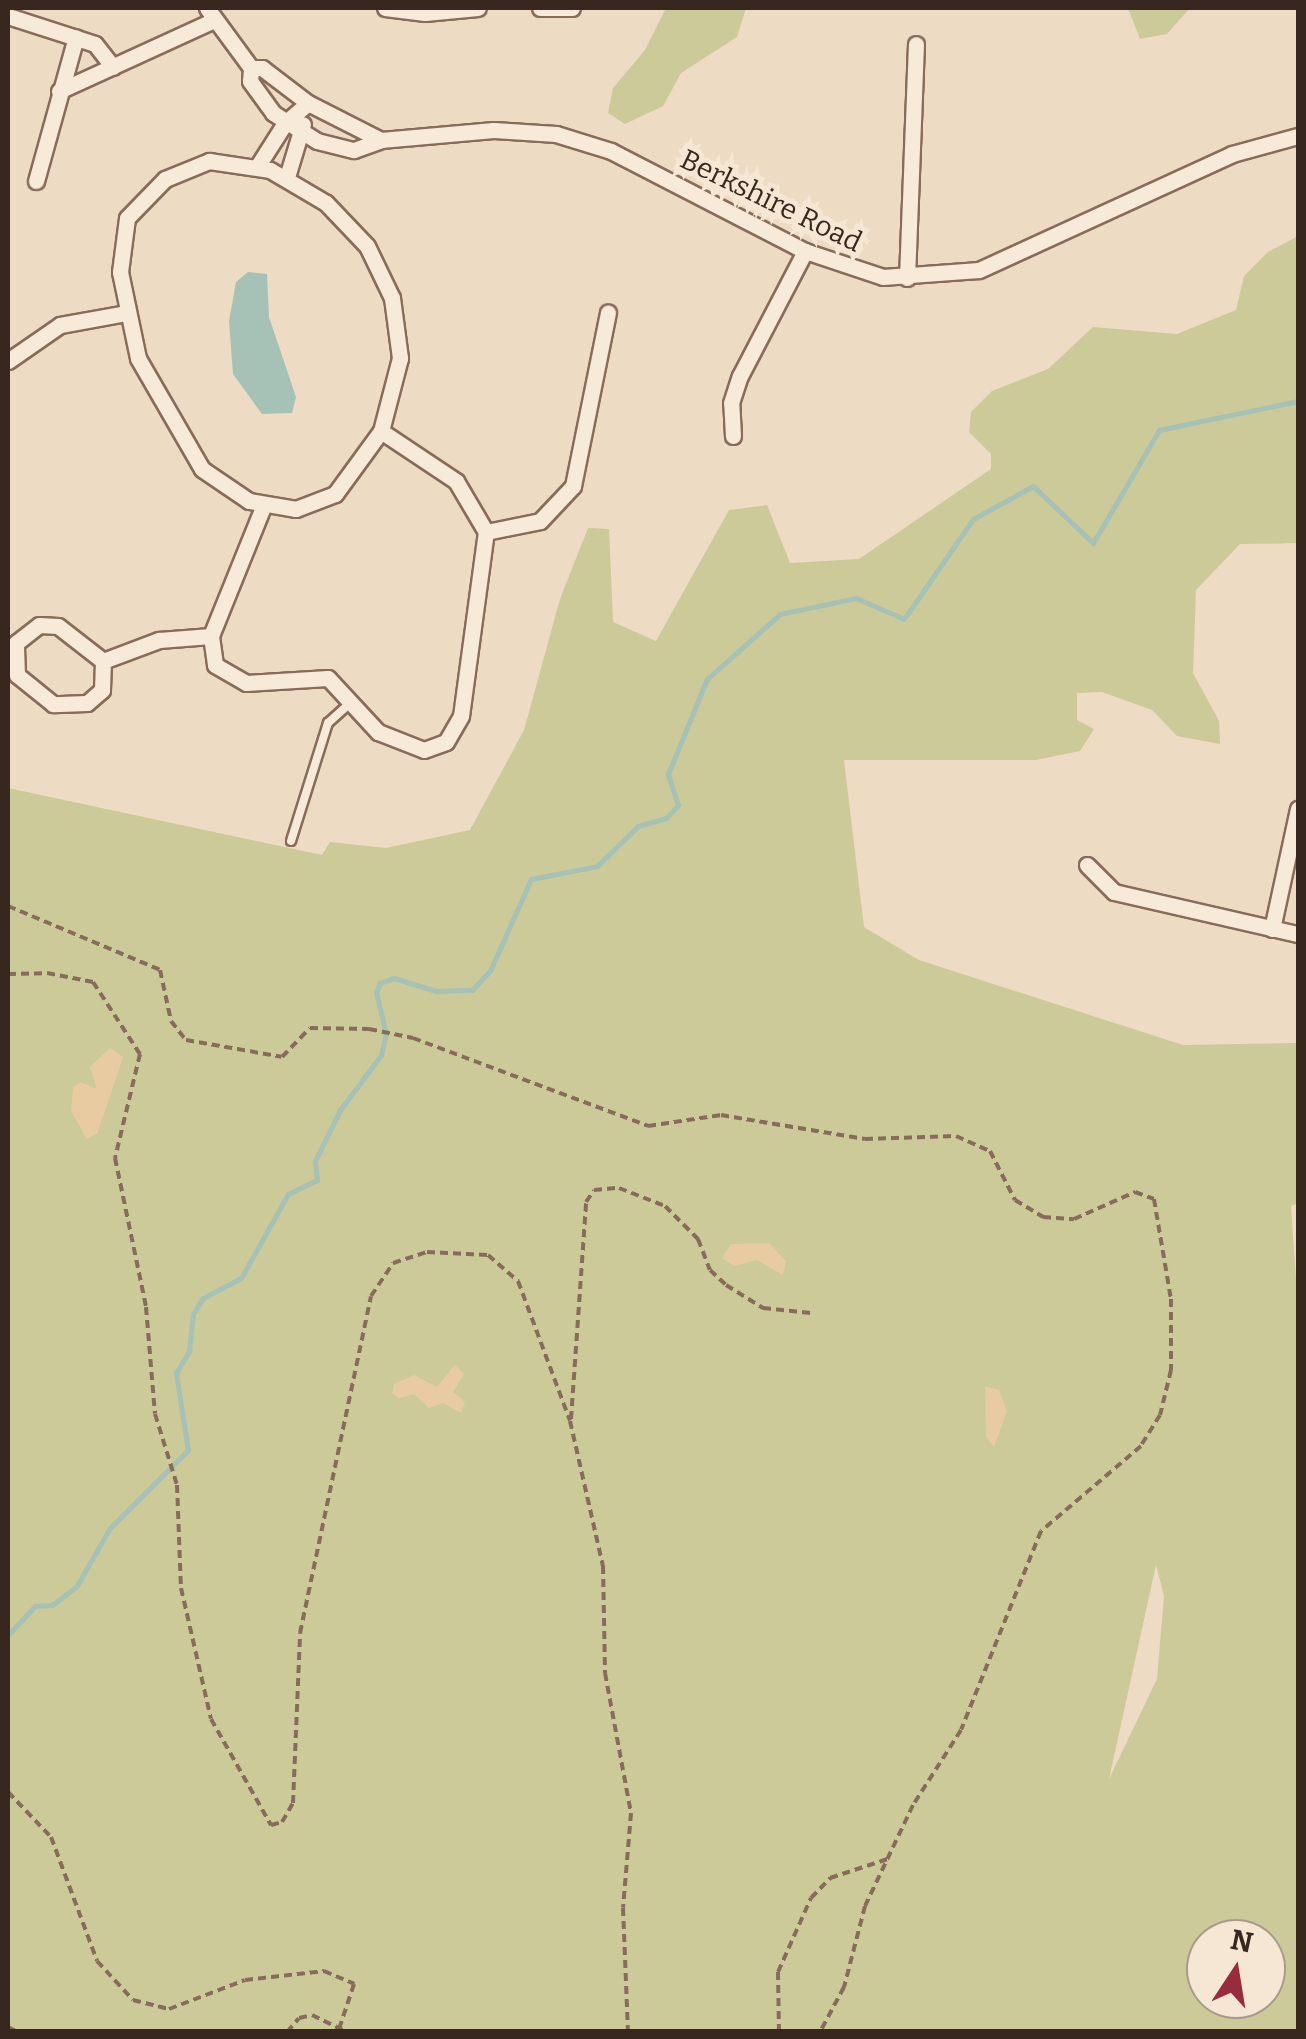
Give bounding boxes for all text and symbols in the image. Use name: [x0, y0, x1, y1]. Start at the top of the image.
street label: Berkshire Road: [675, 143, 867, 259]
north arrow: [1186, 1919, 1286, 2019]
text: N: [1228, 1923, 1256, 1960]

